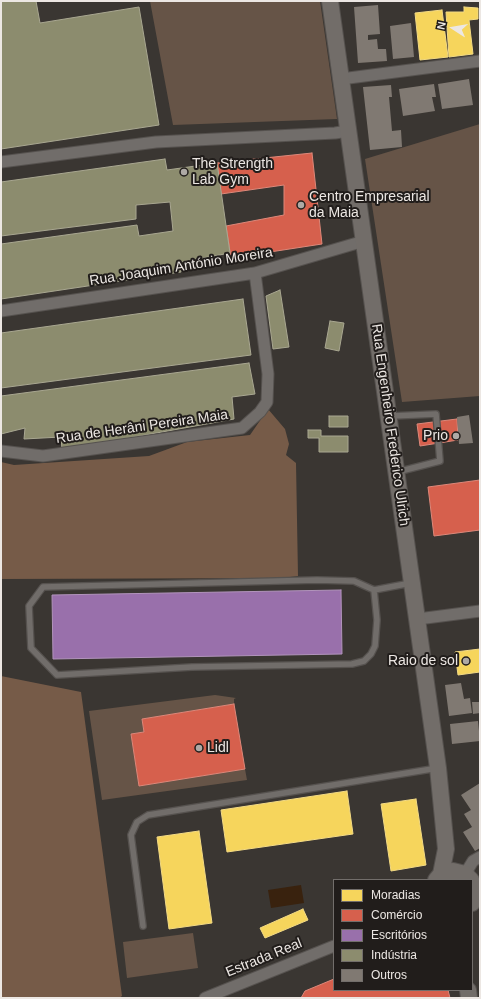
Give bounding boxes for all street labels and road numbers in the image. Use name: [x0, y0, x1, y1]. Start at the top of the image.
street label: Rua Joaquim António Moreira: [88, 244, 274, 290]
street label: Rua Engenheiro Frederico Ulrich: [367, 323, 413, 527]
street label: Rua de Herâni Pereira Maia: [55, 407, 229, 447]
street label: Estrada Real: [223, 935, 305, 981]

